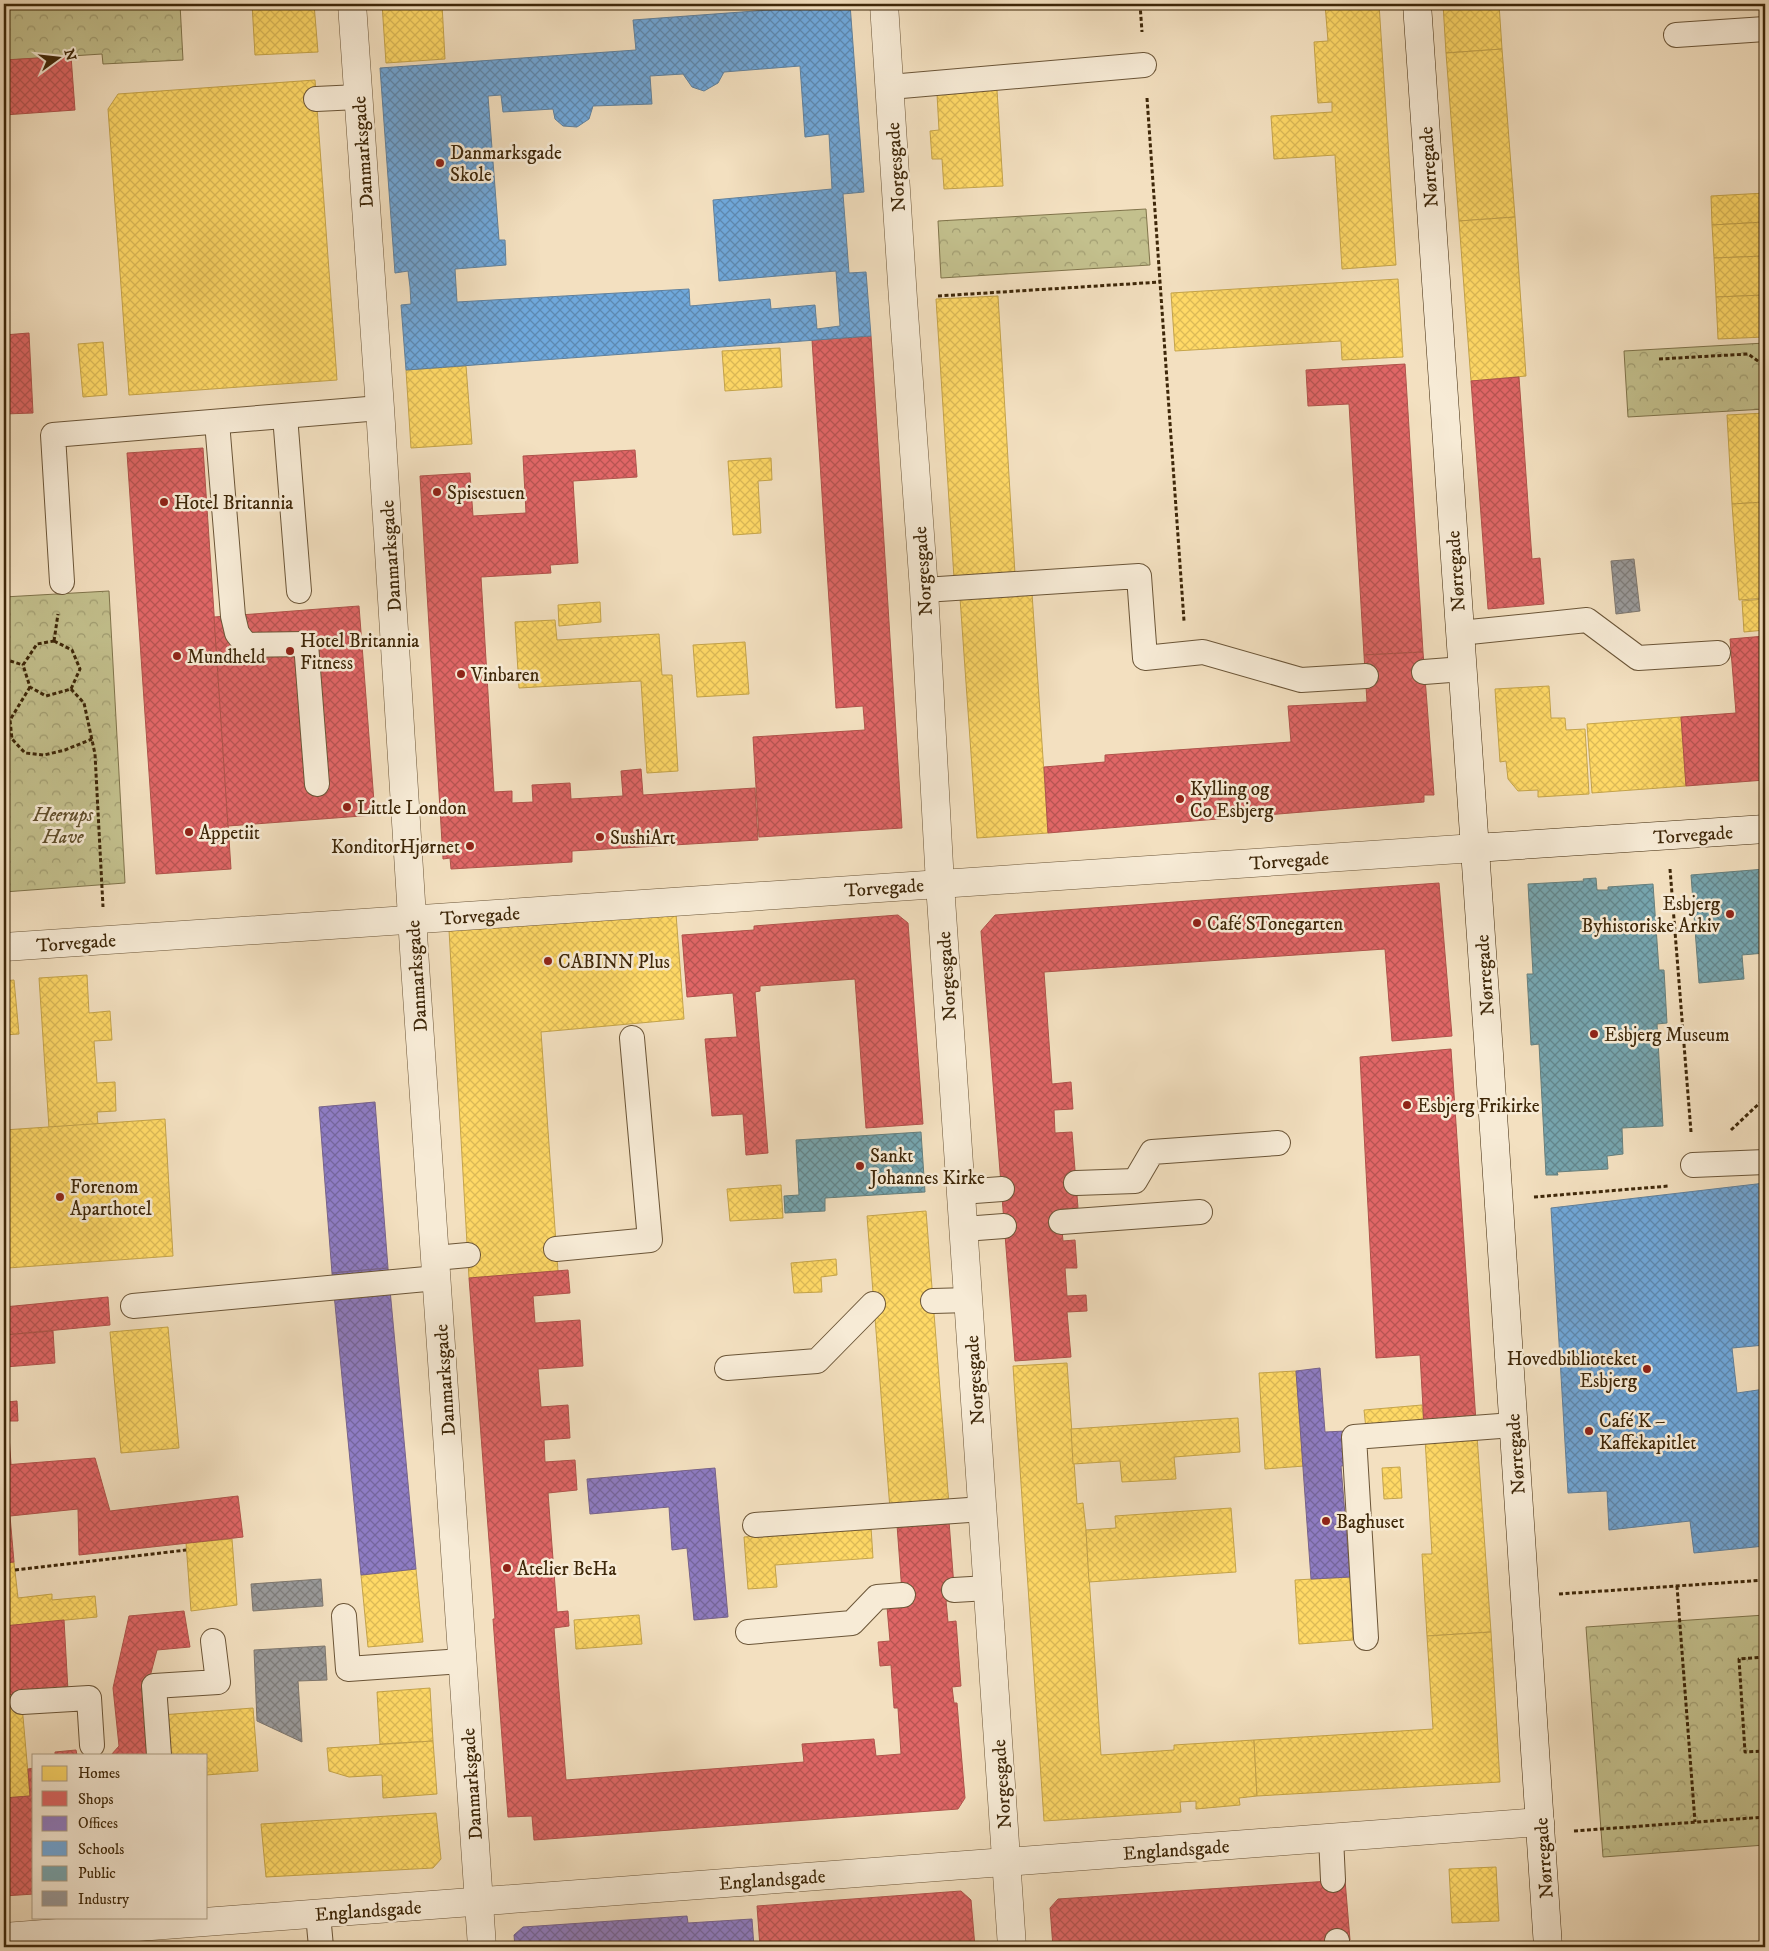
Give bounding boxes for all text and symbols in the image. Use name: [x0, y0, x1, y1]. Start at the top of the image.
north arrow: [32, 32, 82, 82]
text: N: [59, 47, 80, 63]
street label: Danmarksgade: [348, 95, 379, 209]
street label: Norgesgade: [882, 121, 911, 212]
street label: Nørregade: [1415, 126, 1444, 208]
place label: Danmarksgade Skole: [450, 142, 562, 187]
marker: Danmarksgade Skole: [434, 157, 446, 169]
place label: Spisestuen: [447, 482, 525, 505]
marker: Spisestuen: [431, 486, 443, 498]
place label: Hotel Britannia: [174, 492, 293, 515]
marker: Hotel Britannia: [158, 496, 170, 508]
street label: Danmarksgade: [376, 499, 407, 613]
street label: Norgesgade: [909, 525, 938, 616]
street label: Nørregade: [1442, 530, 1471, 612]
place label: Hotel Britannia Fitness: [300, 630, 419, 675]
marker: Hotel Britannia Fitness: [284, 645, 296, 657]
place label: Mundheld: [187, 646, 266, 669]
marker: Mundheld: [171, 650, 183, 662]
place label: Vinbaren: [470, 664, 540, 687]
marker: Vinbaren: [455, 668, 467, 680]
place label: Kylling og Co Esbjerg: [1190, 778, 1274, 823]
marker: Kylling og Co Esbjerg: [1174, 793, 1186, 805]
place label: Little London: [357, 797, 467, 820]
marker: Little London: [341, 801, 353, 813]
park label: Heerups Have: [32, 804, 94, 849]
street label: Torvegade: [1653, 821, 1734, 850]
place label: Appetiit: [199, 822, 260, 845]
marker: Appetiit: [183, 826, 195, 838]
place label: SushiArt: [610, 827, 676, 850]
marker: SushiArt: [594, 831, 606, 843]
place label: KonditorHjørnet: [331, 836, 460, 859]
marker: KonditorHjørnet: [464, 840, 476, 852]
street label: Torvegade: [1249, 847, 1330, 876]
street label: Torvegade: [844, 874, 925, 903]
place label: Esbjerg Byhistoriske Arkiv: [1581, 893, 1721, 938]
street label: Torvegade: [440, 902, 521, 931]
marker: Esbjerg Byhistoriske Arkiv: [1724, 908, 1736, 920]
place label: Café STonegarten: [1207, 913, 1343, 936]
marker: Café STonegarten: [1191, 917, 1203, 929]
street label: Danmarksgade: [402, 919, 433, 1033]
street label: Torvegade: [36, 929, 117, 958]
street label: Norgesgade: [933, 930, 962, 1021]
street label: Nørregade: [1471, 934, 1500, 1016]
place label: CABINN Plus: [558, 951, 670, 974]
marker: CABINN Plus: [542, 955, 554, 967]
place label: Esbjerg Museum: [1604, 1024, 1729, 1047]
marker: Esbjerg Museum: [1588, 1028, 1600, 1040]
place label: Esbjerg Frikirke: [1417, 1095, 1540, 1118]
marker: Esbjerg Frikirke: [1401, 1099, 1413, 1111]
place label: Sankt Johannes Kirke: [868, 1145, 985, 1190]
marker: Sankt Johannes Kirke: [854, 1160, 866, 1172]
place label: Forenom Aparthotel: [70, 1176, 152, 1221]
marker: Forenom Aparthotel: [54, 1191, 66, 1203]
street label: Danmarksgade: [430, 1323, 461, 1437]
street label: Norgesgade: [961, 1334, 990, 1425]
place label: Hovedbiblioteket Esbjerg: [1507, 1348, 1638, 1393]
marker: Hovedbiblioteket Esbjerg: [1641, 1363, 1653, 1375]
place label: Café K – Kaffekapitlet: [1599, 1410, 1696, 1455]
street label: Nørregade: [1502, 1413, 1531, 1495]
marker: Café K – Kaffekapitlet: [1583, 1425, 1595, 1437]
place label: Baghuset: [1336, 1511, 1405, 1534]
marker: Baghuset: [1320, 1515, 1332, 1527]
place label: Atelier BeHa: [517, 1558, 617, 1581]
marker: Atelier BeHa: [501, 1562, 513, 1574]
street label: Danmarksgade: [457, 1727, 488, 1841]
street label: Norgesgade: [988, 1738, 1017, 1829]
legend: [32, 1754, 208, 1918]
text: Homes: [78, 1764, 120, 1783]
text: Shops: [78, 1790, 114, 1809]
text: Offices: [78, 1814, 118, 1833]
street label: Nørregade: [1530, 1817, 1559, 1899]
street label: Englandsgade: [1122, 1835, 1230, 1866]
text: Schools: [78, 1840, 124, 1859]
text: Public: [78, 1864, 116, 1883]
street label: Englandsgade: [718, 1865, 826, 1896]
text: Industry: [78, 1890, 130, 1909]
street label: Englandsgade: [314, 1896, 422, 1927]

